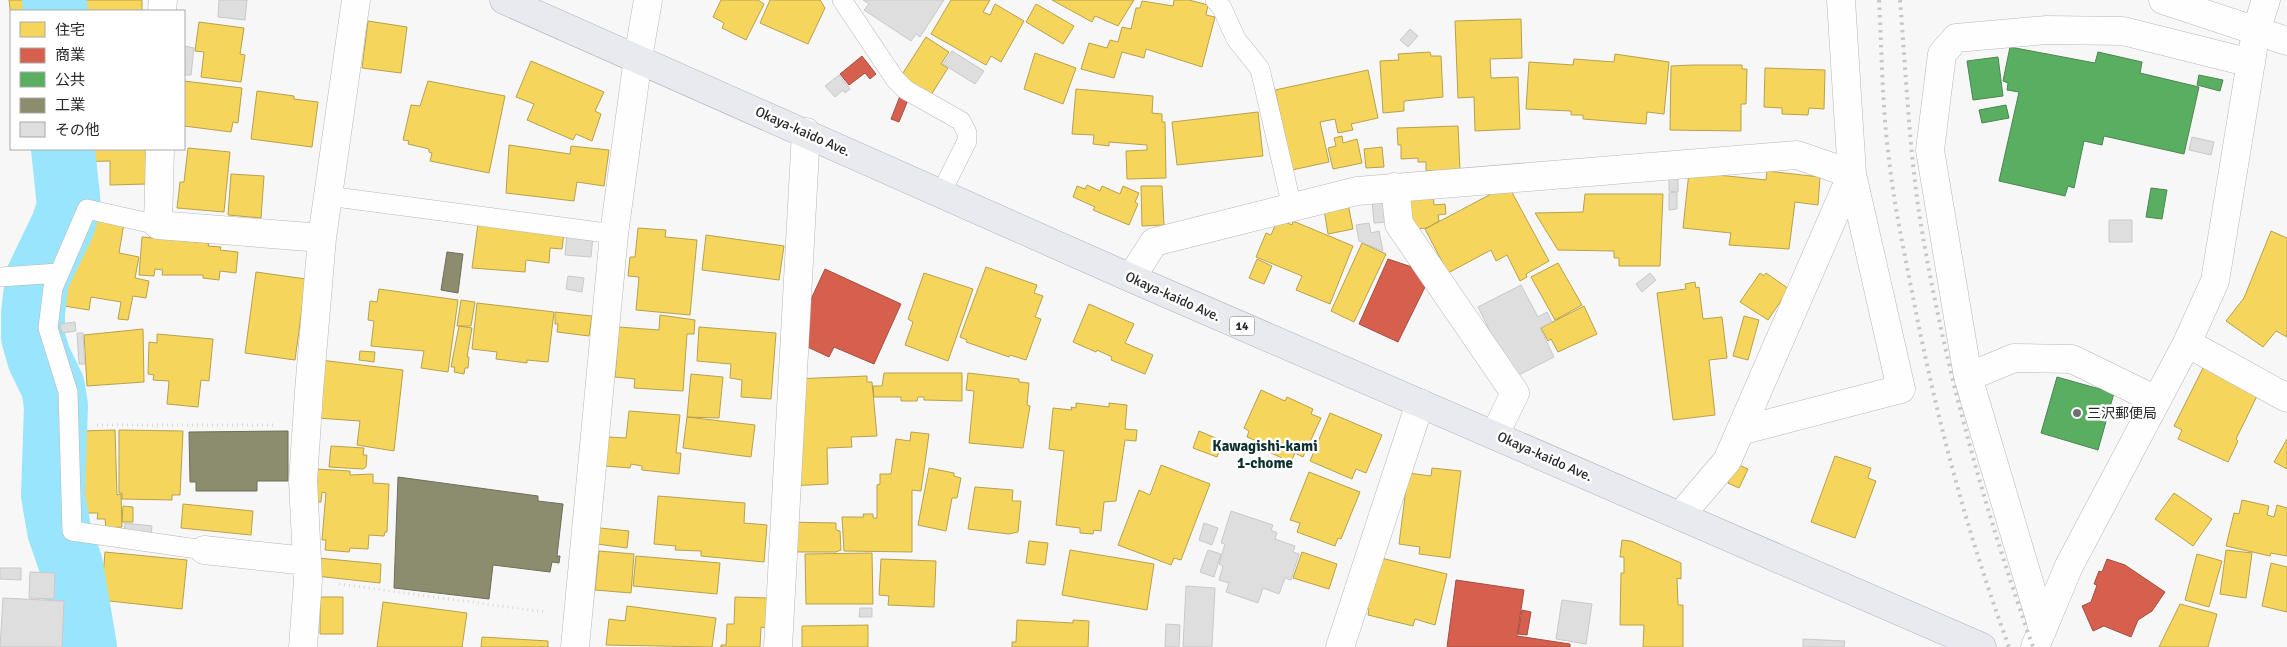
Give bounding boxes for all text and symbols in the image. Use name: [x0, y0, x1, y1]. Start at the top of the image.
legend: [10, 10, 185, 150]
text: 住宅: [55, 21, 85, 39]
text: 商業: [55, 46, 85, 64]
text: 公共: [55, 71, 85, 89]
text: 工業: [55, 96, 85, 114]
street label: Okaya-kaido Ave.: [753, 103, 853, 160]
text: その他: [55, 121, 100, 139]
street label: Okaya-kaido Ave.: [1123, 268, 1223, 325]
road number: 14: [1230, 316, 1254, 336]
place label: 三沢郵便局: [2087, 405, 2157, 422]
marker: 三沢郵便局: [2071, 407, 2083, 419]
street label: Okaya-kaido Ave.: [1495, 428, 1595, 485]
district label: Kawagishi-kami 1-chome: [1212, 437, 1318, 472]

